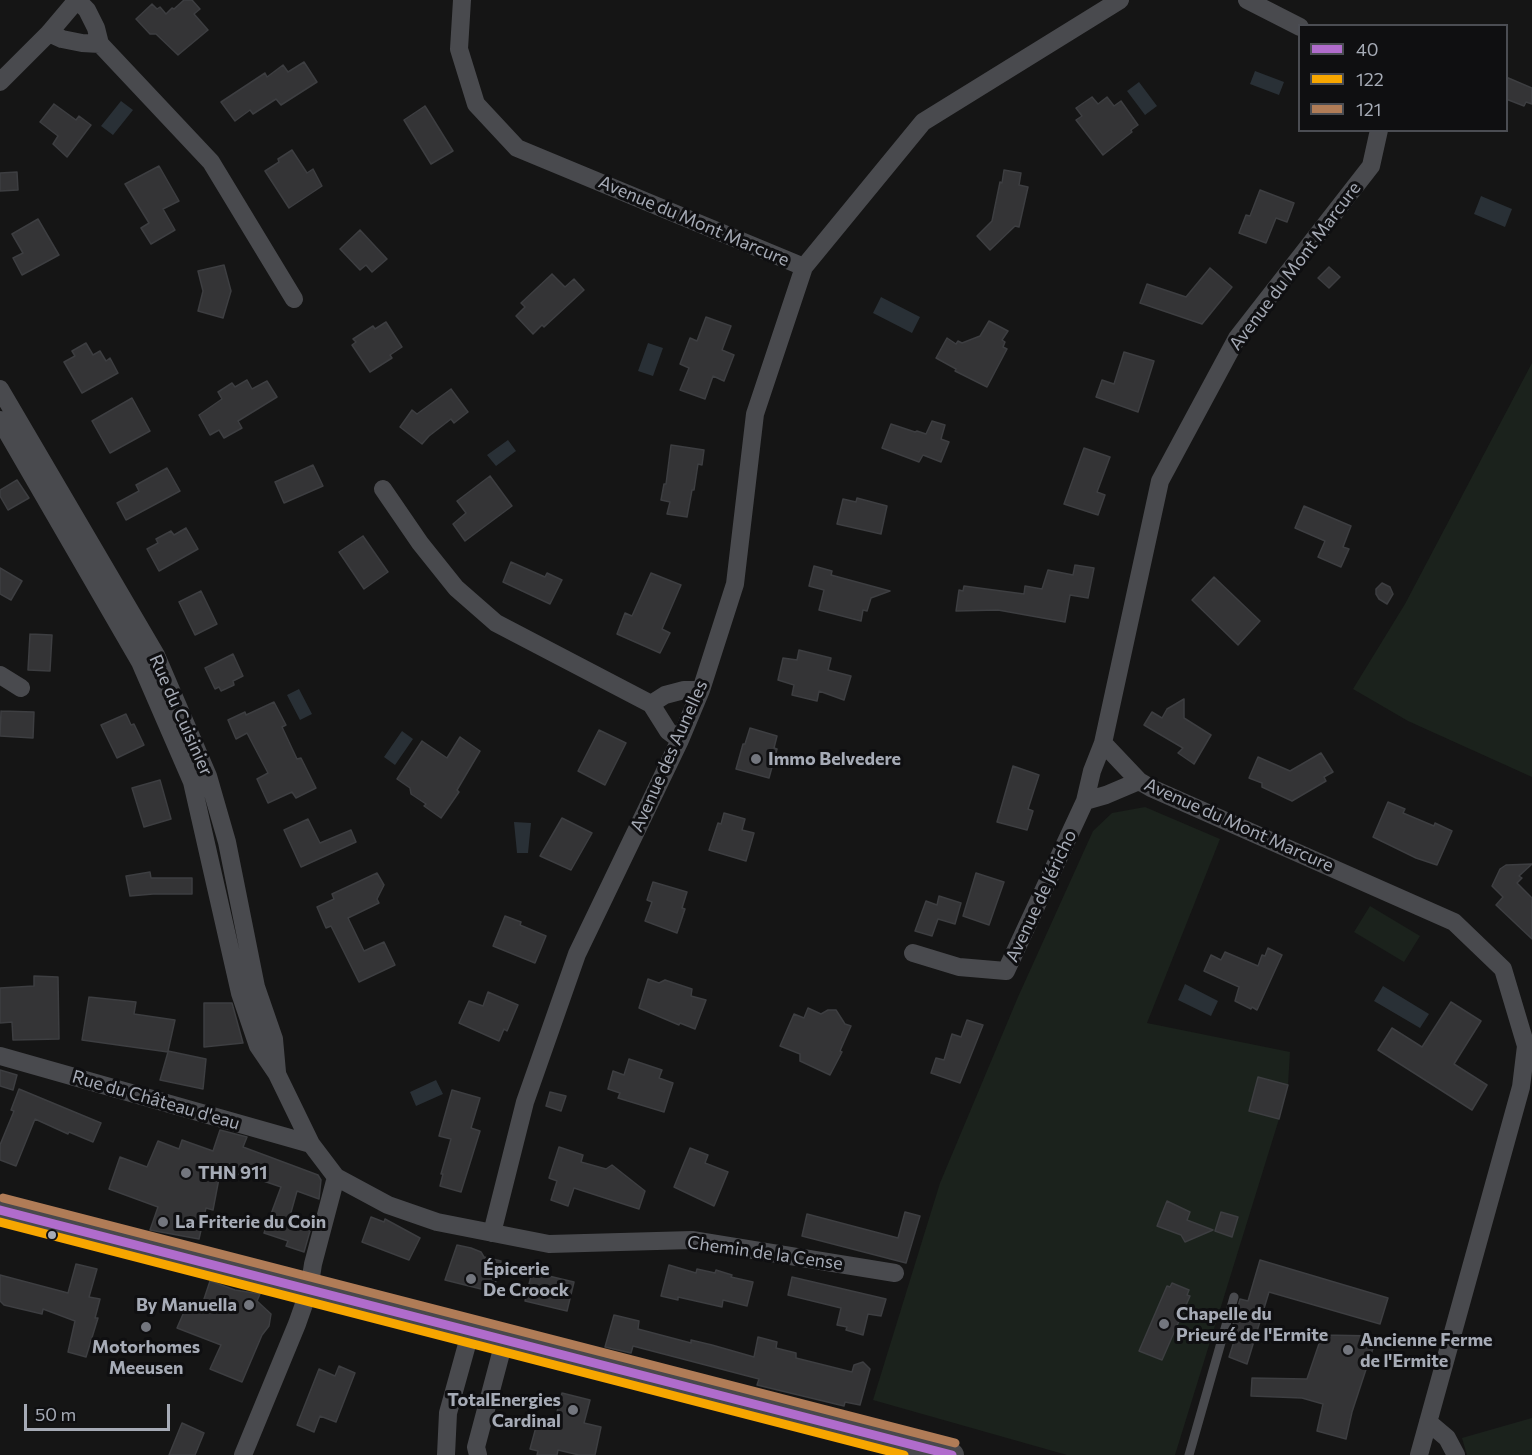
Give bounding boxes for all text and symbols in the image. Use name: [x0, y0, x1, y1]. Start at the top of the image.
legend: [1298, 24, 1508, 132]
text: 40: [1356, 38, 1379, 60]
text: 122: [1356, 68, 1384, 90]
text: 121: [1356, 98, 1381, 120]
street label: Avenue du Mont Marcure: [595, 171, 793, 271]
street label: Avenue du Mont Marcure: [1225, 178, 1365, 354]
street label: Rue du Cuisinier: [145, 651, 217, 779]
street label: Avenue des Aunelles: [626, 677, 712, 835]
place label: Immo Belvedere: [768, 748, 901, 770]
marker: Immo Belvedere: [749, 752, 763, 766]
street label: Avenue du Mont Marcure: [1141, 773, 1337, 877]
street label: Avenue de Jéricho: [1001, 826, 1081, 966]
street label: Rue du Château d'eau: [70, 1066, 242, 1134]
place label: THN 911: [198, 1162, 267, 1184]
marker: THN 911: [179, 1166, 193, 1180]
place label: La Friterie du Coin: [175, 1211, 326, 1233]
marker: La Friterie du Coin: [156, 1215, 170, 1229]
unlabelled marker: [46, 1229, 58, 1241]
street label: Chemin de la Cense: [686, 1231, 844, 1275]
place label: Épicerie De Croock: [483, 1258, 569, 1300]
marker: Épicerie De Croock: [464, 1272, 478, 1286]
place label: By Manuella: [136, 1294, 237, 1316]
marker: By Manuella: [242, 1298, 256, 1312]
place label: Chapelle du Prieuré de l'Ermite: [1176, 1303, 1328, 1346]
marker: Chapelle du Prieuré de l'Ermite: [1157, 1317, 1171, 1331]
marker: Motorhomes Meeusen: [139, 1320, 153, 1334]
place label: Ancienne Ferme de l'Ermite: [1360, 1329, 1493, 1372]
place label: Motorhomes Meeusen: [92, 1336, 200, 1378]
marker: Ancienne Ferme de l'Ermite: [1341, 1343, 1355, 1357]
place label: TotalEnergies Cardinal: [447, 1389, 561, 1432]
scale bar: [27, 1392, 172, 1430]
text: 50 m: [35, 1403, 76, 1425]
marker: TotalEnergies Cardinal: [566, 1403, 580, 1417]

